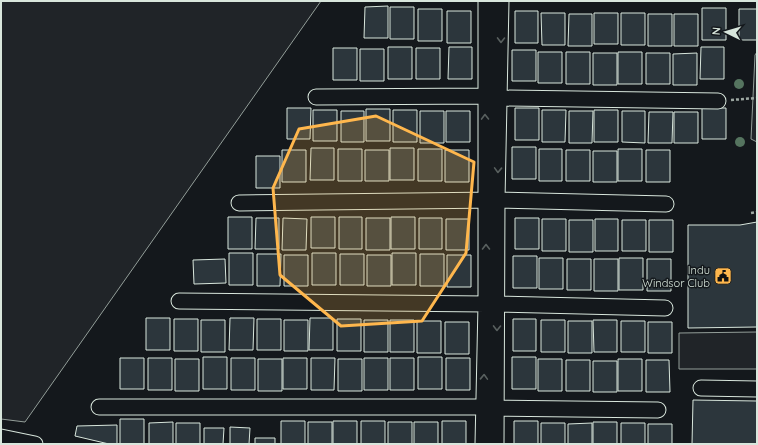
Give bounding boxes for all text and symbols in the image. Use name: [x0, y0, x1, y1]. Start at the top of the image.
north arrow: [706, 12, 746, 52]
text: N: [709, 26, 723, 36]
one-way arrow: [496, 37, 505, 43]
one-way arrow: [481, 114, 489, 120]
one-way arrow: [494, 167, 502, 173]
one-way arrow: [482, 244, 490, 250]
place label: Indu Windsor Club: [642, 263, 710, 290]
public building icon: Indu Windsor Club: [713, 266, 733, 286]
one-way arrow: [493, 325, 501, 331]
one-way arrow: [480, 374, 488, 380]

